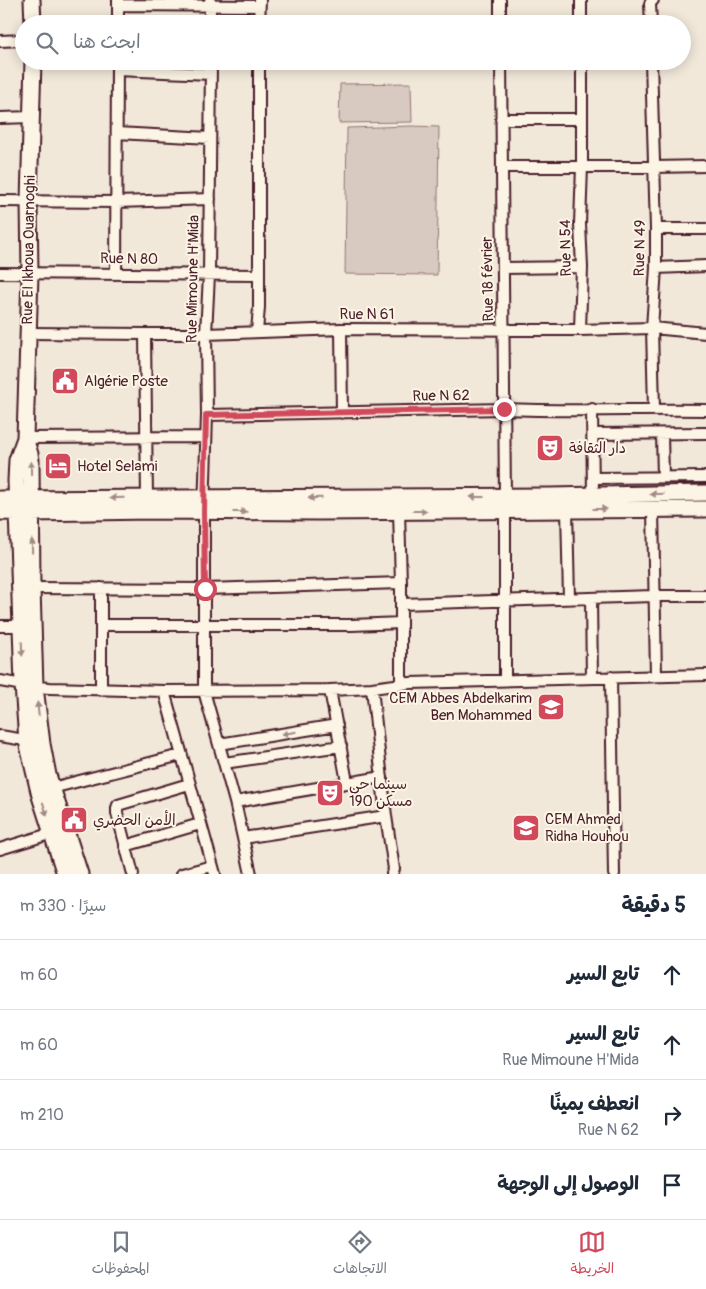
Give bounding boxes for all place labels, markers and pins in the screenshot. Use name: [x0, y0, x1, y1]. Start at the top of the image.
public building icon: Algérie Poste: [50, 366, 80, 396]
place label: Algérie Poste: [84, 372, 169, 391]
theatre icon: دار الثقافة: [535, 433, 565, 463]
place label: دار الثقافة: [569, 439, 626, 458]
hotel icon: Hotel Selami: [43, 451, 73, 481]
place label: Hotel Selami: [77, 457, 158, 476]
place label: CEM Abbes Abdelkarim Ben Mohammed: [389, 689, 532, 725]
school or university icon: CEM Abbes Abdelkarim Ben Mohammed: [536, 692, 566, 722]
place label: سينما حي 190 مسكن: [349, 775, 413, 811]
theatre icon: سينما حي 190 مسكن: [315, 778, 345, 808]
public building icon: الأمن الحضري: [59, 805, 89, 835]
place label: الأمن الحضري: [93, 810, 176, 831]
place label: CEM Ahmed Ridha Houhou: [545, 810, 629, 846]
school or university icon: CEM Ahmed Ridha Houhou: [511, 813, 541, 843]

